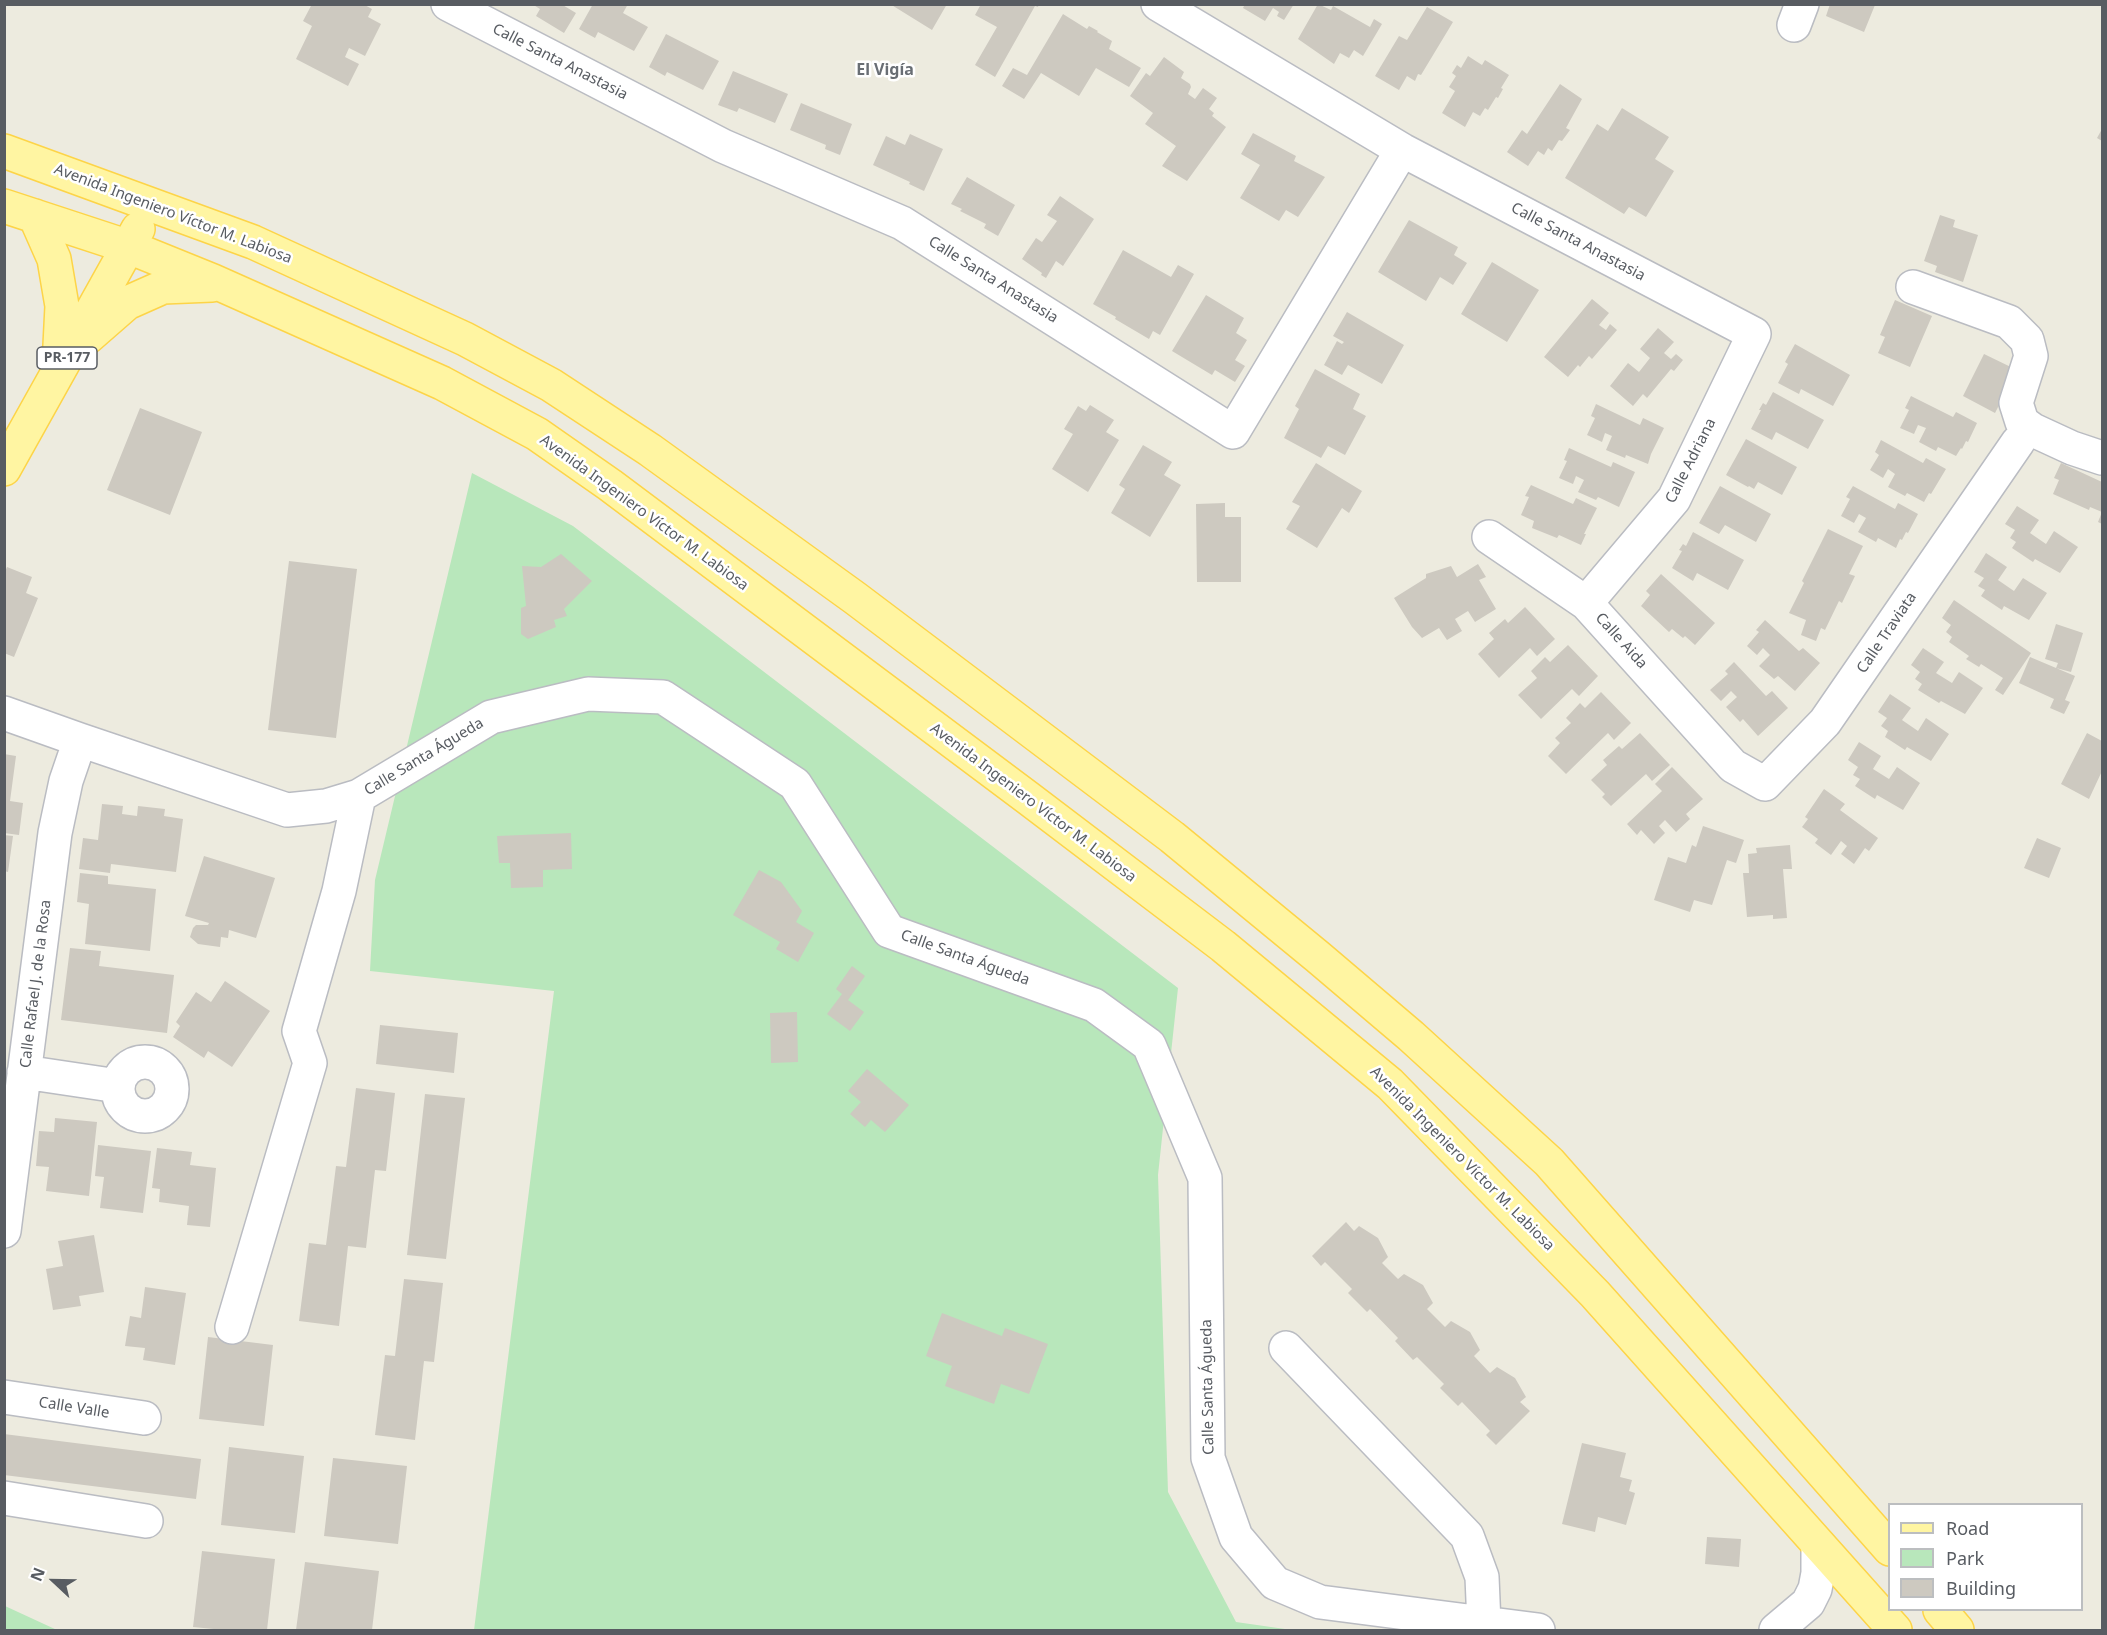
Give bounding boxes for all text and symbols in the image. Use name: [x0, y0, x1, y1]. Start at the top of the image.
street label: Calle Santa Anastasia: [489, 20, 631, 104]
district label: El Vigía: [856, 60, 914, 80]
street label: Avenida Ingeniero Víctor M. Labiosa: [52, 160, 294, 268]
street label: Calle Santa Anastasia: [1508, 199, 1648, 285]
street label: Calle Santa Anastasia: [925, 233, 1061, 327]
road number: PR-177: [37, 347, 97, 369]
street label: Calle Adriana: [1662, 415, 1720, 507]
street label: Avenida Ingeniero Víctor M. Labiosa: [536, 431, 752, 595]
street label: Calle Traviata: [1853, 589, 1921, 677]
street label: Calle Aida: [1591, 609, 1651, 673]
street label: Calle Santa Águeda: [361, 714, 487, 800]
street label: Avenida Ingeniero Víctor M. Labiosa: [927, 720, 1139, 886]
street label: Calle Rafael J. de la Rosa: [17, 899, 55, 1069]
street label: Calle Santa Águeda: [898, 926, 1032, 990]
street label: Avenida Ingeniero Víctor M. Labiosa: [1366, 1063, 1558, 1255]
street label: Calle Santa Águeda: [1198, 1319, 1218, 1455]
street label: Calle Valle: [37, 1394, 111, 1422]
legend: [1888, 1503, 2083, 1611]
text: Road: [1946, 1516, 1989, 1540]
text: Park: [1946, 1546, 1984, 1570]
north arrow: [24, 1551, 84, 1611]
text: N: [25, 1564, 50, 1584]
text: Building: [1946, 1576, 2016, 1600]

